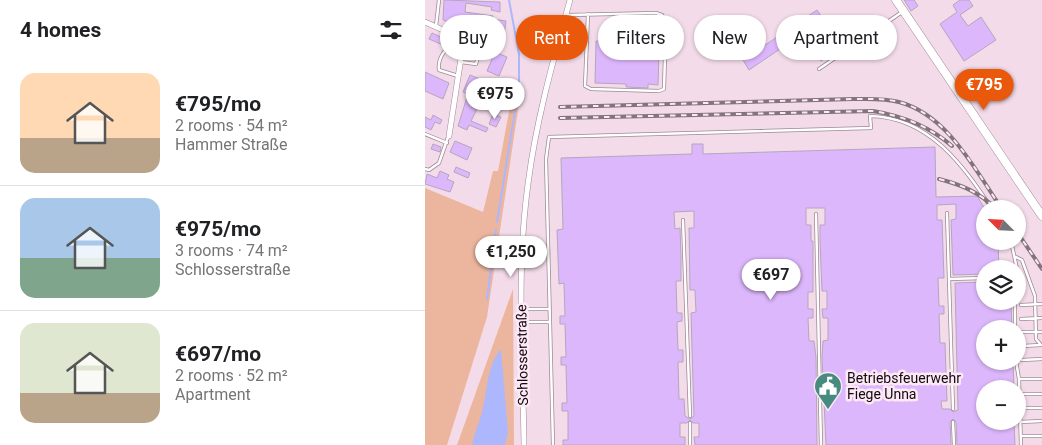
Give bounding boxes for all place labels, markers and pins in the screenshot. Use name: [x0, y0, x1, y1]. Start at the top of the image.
pin: €795: [954, 68, 1014, 111]
pin: €975: [465, 78, 525, 120]
pin: €1,250: [470, 236, 552, 278]
pin: €697: [741, 258, 801, 301]
place label: Betriebsfeuerwehr Fiege Unna: [847, 370, 961, 402]
public building icon: Betriebsfeuerwehr Fiege Unna: [813, 371, 843, 410]

